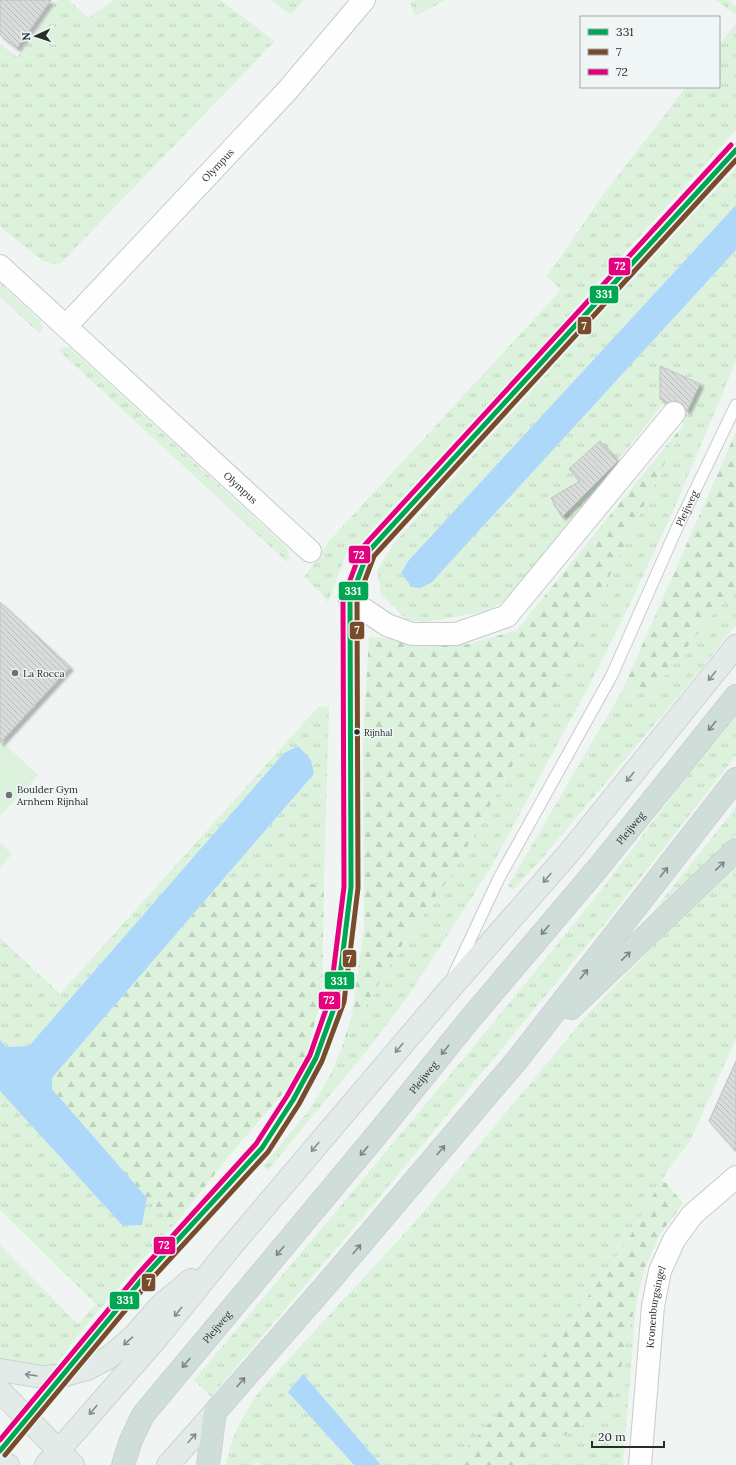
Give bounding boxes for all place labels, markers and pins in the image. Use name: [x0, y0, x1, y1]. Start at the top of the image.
place label: La Rocca: [23, 667, 65, 680]
marker: La Rocca: [10, 668, 20, 678]
marker: Rijnhal: [352, 727, 362, 737]
place label: Rijnhal: [364, 727, 393, 738]
place label: Boulder Gym Arnhem Rijnhal: [16, 783, 89, 808]
marker: Boulder Gym Arnhem Rijnhal: [4, 790, 14, 800]

